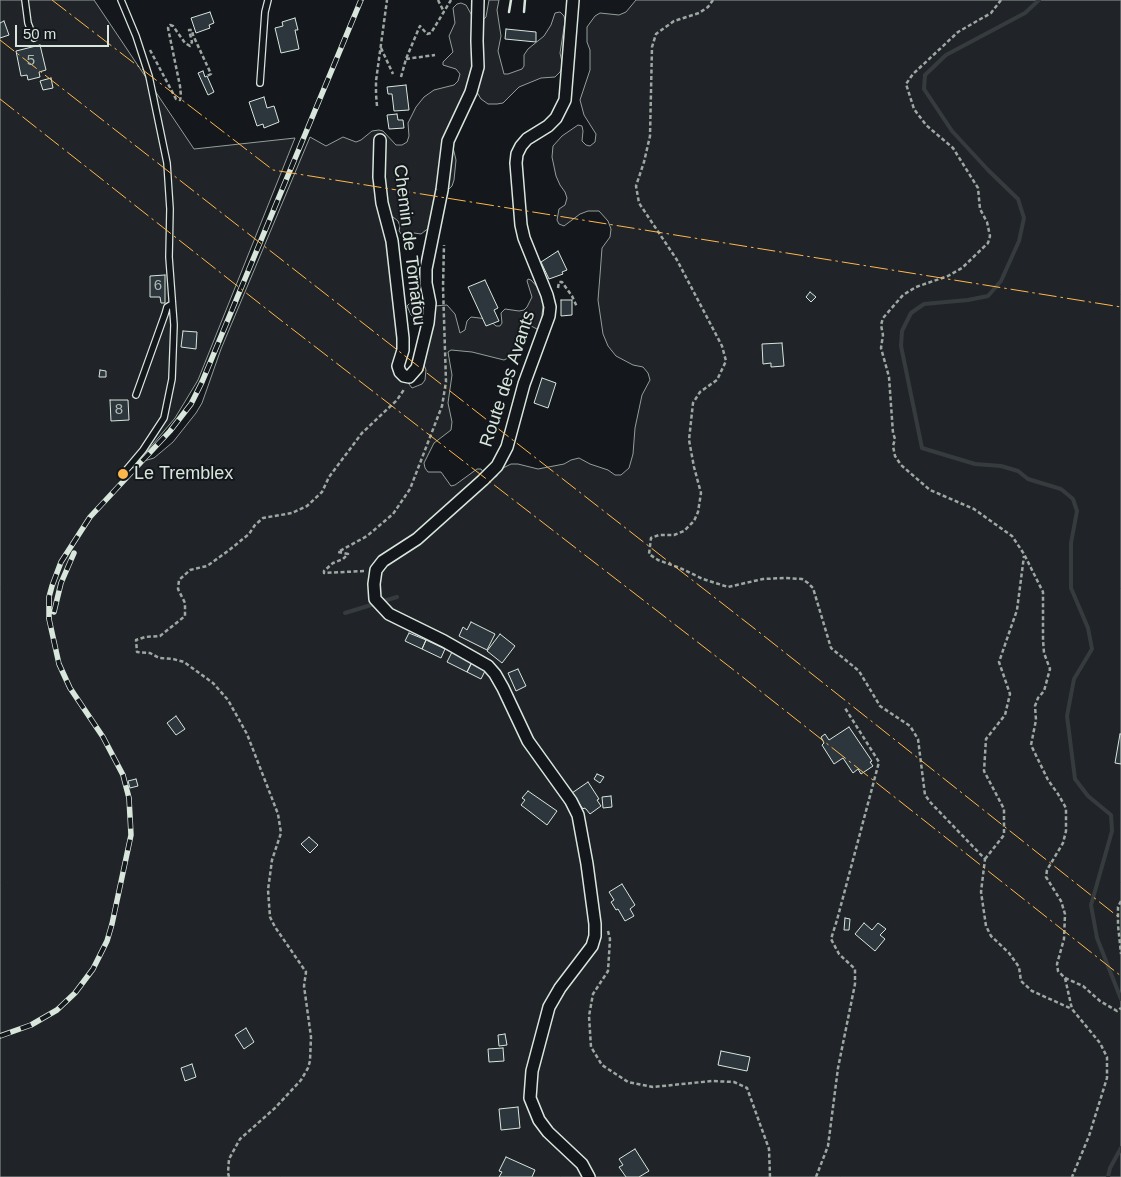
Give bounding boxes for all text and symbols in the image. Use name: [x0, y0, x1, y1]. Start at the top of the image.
scale bar: [18, 15, 111, 47]
text: 50 m: [23, 25, 56, 42]
house number: 5: [27, 52, 35, 70]
street label: Chemin de Tornafou: [388, 163, 430, 327]
house number: 6: [154, 277, 162, 295]
street label: Route des Avants: [476, 308, 540, 450]
house number: 8: [115, 401, 123, 419]
place label: Le Tremblex: [134, 463, 233, 485]
marker: Le Tremblex: [116, 467, 130, 481]

